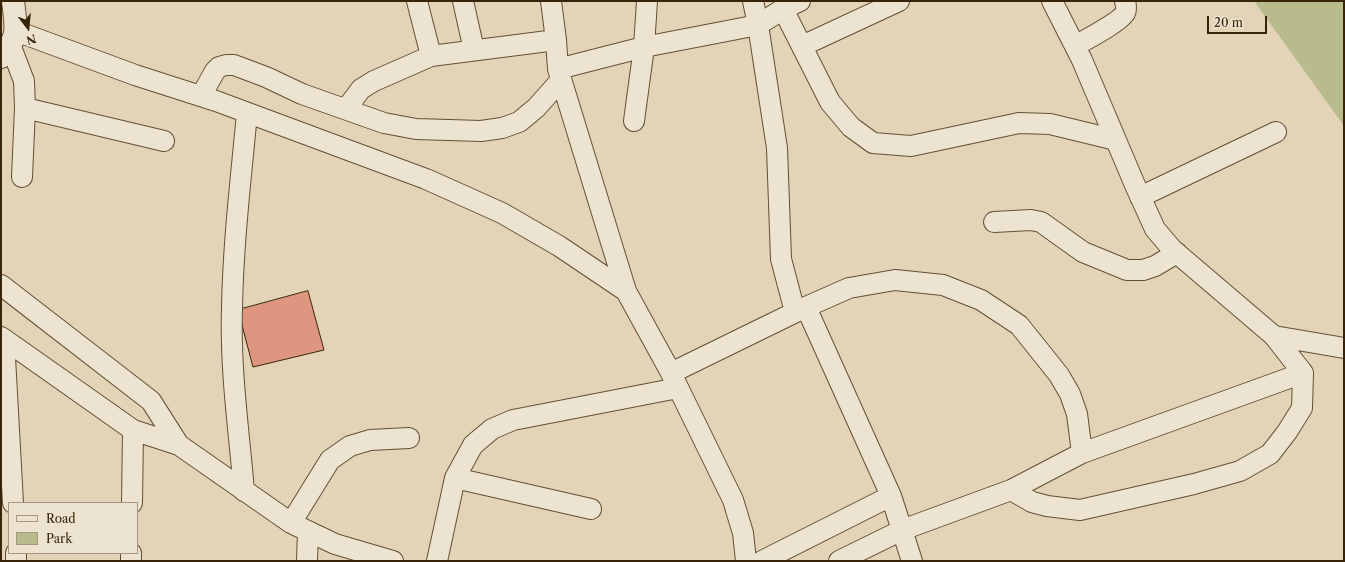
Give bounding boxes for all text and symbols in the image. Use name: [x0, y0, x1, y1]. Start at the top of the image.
north arrow: [8, 8, 48, 48]
scale bar: [1209, 8, 1269, 34]
text: 20 m: [1214, 15, 1243, 30]
text: N: [25, 31, 38, 48]
legend: [8, 502, 138, 554]
text: Road: [46, 511, 76, 526]
text: Park: [46, 531, 72, 546]

